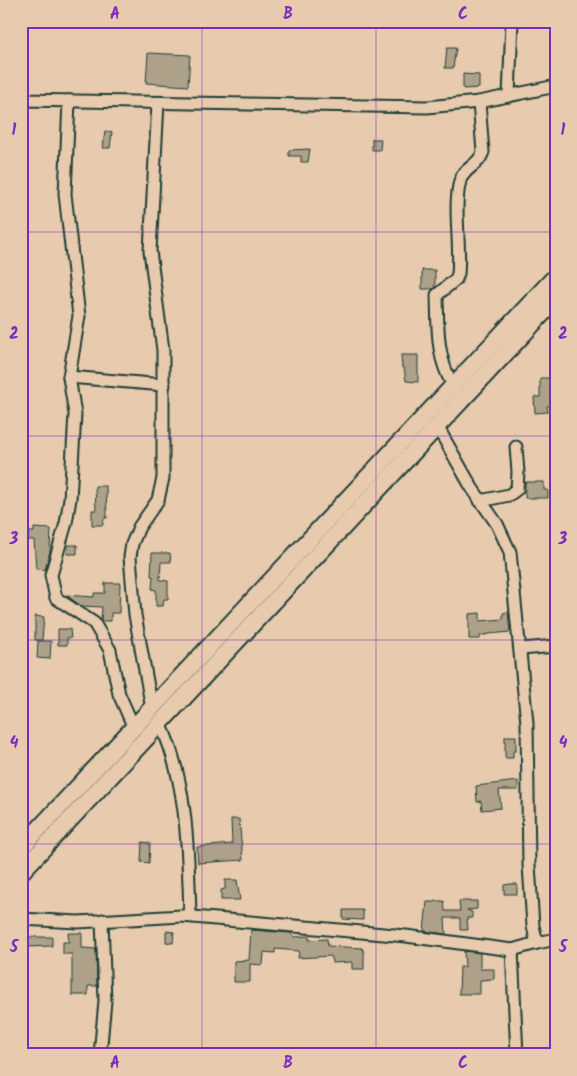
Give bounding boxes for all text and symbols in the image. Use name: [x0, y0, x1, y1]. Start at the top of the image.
text: A: [110, 2, 120, 27]
text: B: [283, 2, 293, 27]
text: C: [458, 2, 468, 27]
text: 1: [12, 118, 17, 143]
text: 1: [561, 118, 566, 143]
text: 2: [9, 322, 19, 347]
text: 2: [558, 322, 568, 347]
text: 3: [9, 527, 19, 552]
text: 3: [558, 527, 568, 552]
text: 4: [10, 731, 19, 756]
text: 4: [559, 731, 568, 756]
text: 5: [9, 935, 20, 960]
text: 5: [558, 935, 569, 960]
text: A: [110, 1051, 120, 1076]
text: B: [283, 1051, 293, 1076]
text: C: [458, 1051, 468, 1076]

